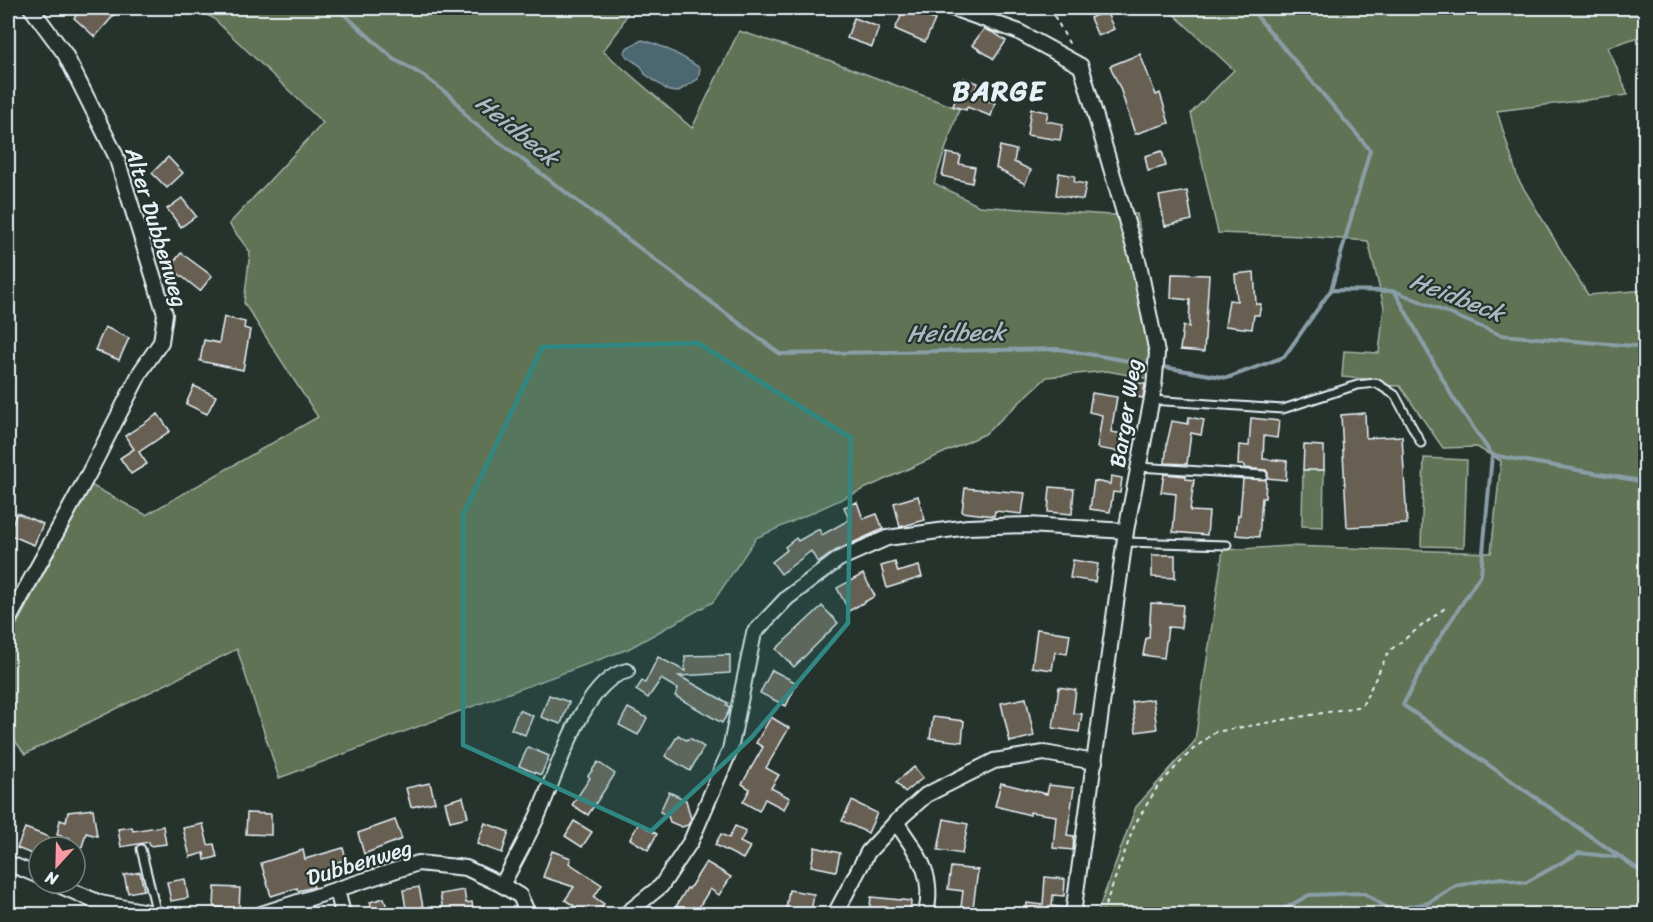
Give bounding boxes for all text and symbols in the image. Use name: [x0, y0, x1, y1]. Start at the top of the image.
district label: BARGE: [952, 66, 1047, 115]
water label: Heidbeck: [466, 83, 571, 179]
street label: Alter Dubbenweg: [113, 141, 199, 312]
water label: Heidbeck: [1404, 260, 1513, 335]
water label: Heidbeck: [907, 311, 1008, 355]
street label: Barger Weg: [1098, 356, 1153, 470]
street label: Dubbenweg: [301, 828, 417, 897]
north arrow: [27, 835, 87, 895]
text: N: [40, 863, 63, 894]

